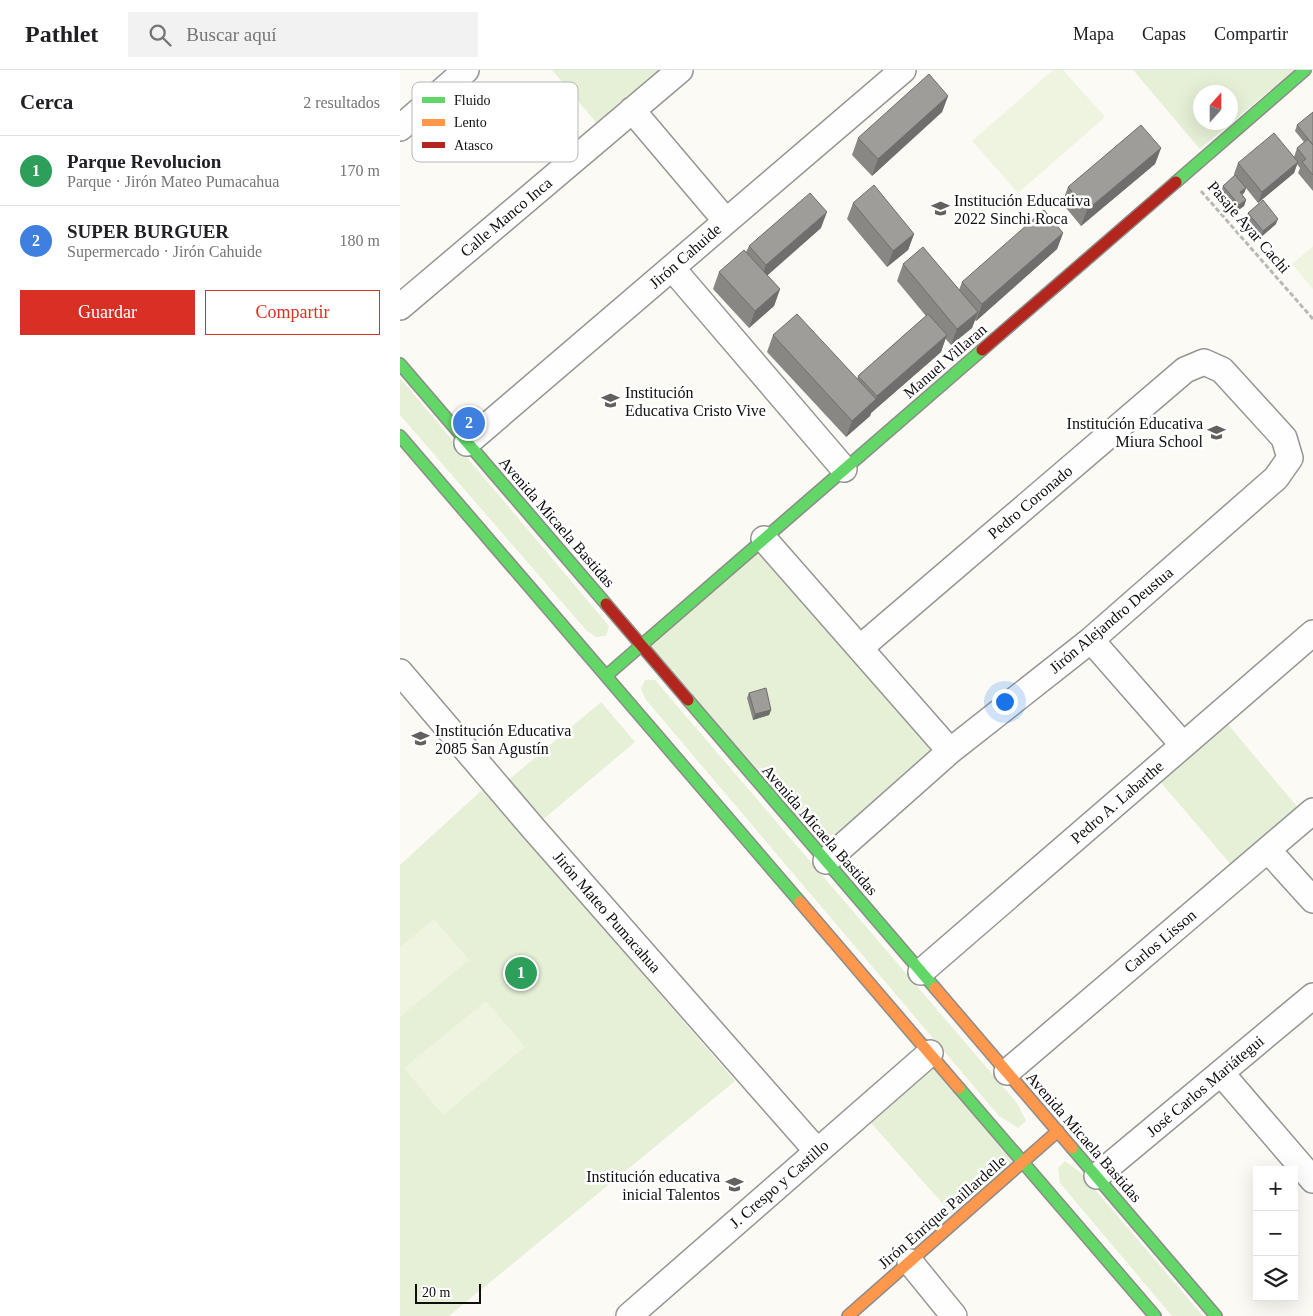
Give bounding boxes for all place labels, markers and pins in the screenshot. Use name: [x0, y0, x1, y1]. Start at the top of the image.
place label: Institución Educativa 2022 Sinchi Roca: [954, 192, 1090, 227]
school or university icon: Institución Educativa 2022 Sinchi Roca: [930, 199, 950, 219]
place label: Institución Educativa Cristo Vive: [625, 384, 766, 419]
school or university icon: Institución Educativa Cristo Vive: [601, 391, 621, 411]
pin: 2: [453, 404, 485, 442]
place label: Institución Educativa Miura School: [1067, 415, 1204, 450]
school or university icon: Institución Educativa Miura School: [1207, 422, 1227, 442]
place label: Institución Educativa 2085 San Agustín: [435, 722, 571, 758]
school or university icon: Institución Educativa 2085 San Agustín: [411, 729, 431, 749]
pin: 1: [505, 954, 537, 992]
place label: Institución educativa inicial Talentos: [586, 1168, 720, 1203]
school or university icon: Institución educativa inicial Talentos: [724, 1175, 744, 1195]

